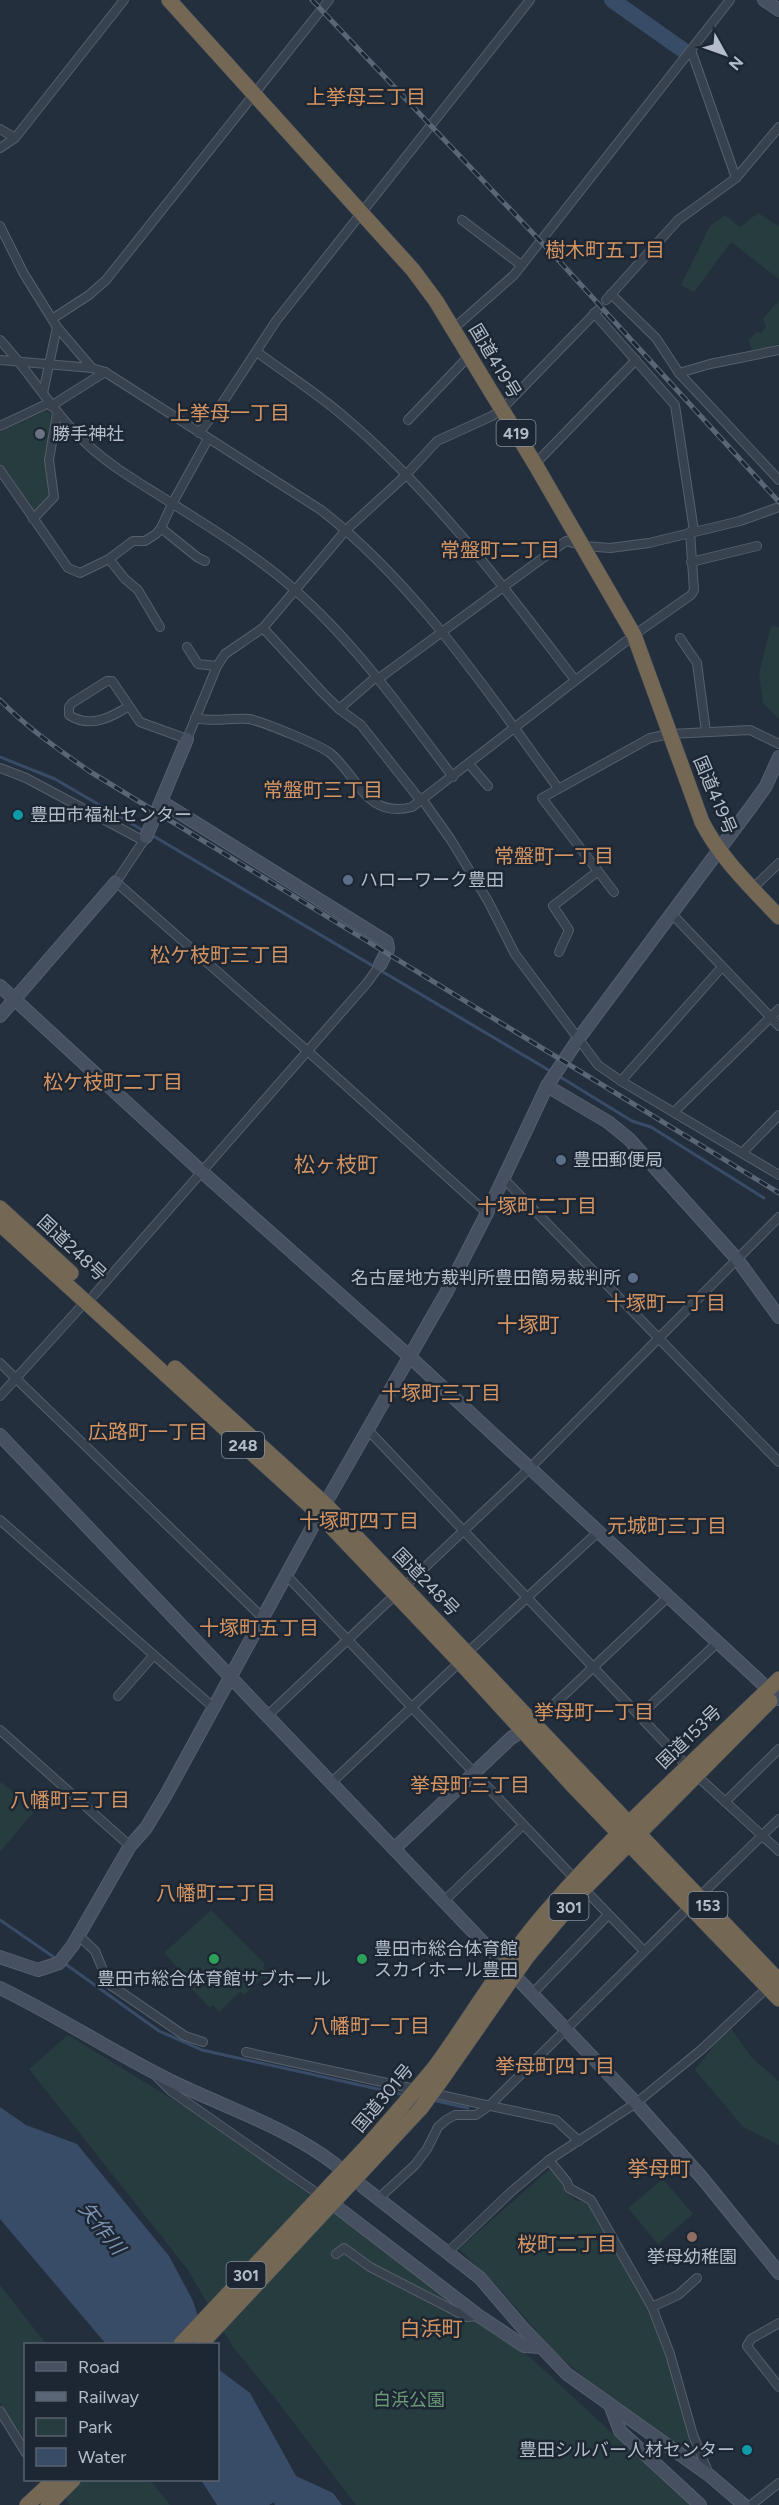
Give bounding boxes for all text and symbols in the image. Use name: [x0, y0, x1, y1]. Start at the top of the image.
north arrow: [695, 24, 755, 84]
text: N: [725, 52, 747, 74]
district label: 上挙母三丁目: [306, 85, 426, 109]
district label: 樹木町五丁目: [545, 238, 665, 262]
street label: 国道419号: [464, 320, 526, 402]
district label: 上挙母一丁目: [170, 401, 290, 425]
road number: 419: [496, 420, 536, 446]
place label: 勝手神社: [52, 423, 124, 445]
marker: 勝手神社: [33, 427, 47, 441]
district label: 常盤町二丁目: [440, 538, 560, 562]
street label: 国道419号: [689, 753, 741, 837]
district label: 常盤町三丁目: [263, 778, 383, 802]
place label: 豊田市福祉センター: [30, 804, 192, 826]
marker: 豊田市福祉センター: [11, 808, 25, 822]
district label: 常盤町一丁目: [494, 844, 614, 868]
place label: ハローワーク豊田: [360, 869, 504, 891]
marker: ハローワーク豊田: [341, 873, 355, 887]
district label: 松ケ枝町三丁目: [150, 943, 290, 967]
district label: 松ケ枝町二丁目: [43, 1070, 183, 1094]
place label: 豊田郵便局: [573, 1149, 663, 1171]
district label: 松ヶ枝町: [294, 1152, 378, 1177]
marker: 豊田郵便局: [554, 1153, 568, 1167]
district label: 十塚町二丁目: [477, 1194, 597, 1218]
street label: 国道248号: [33, 1211, 111, 1285]
place label: 名古屋地方裁判所豊田簡易裁判所: [351, 1267, 621, 1289]
marker: 名古屋地方裁判所豊田簡易裁判所: [626, 1271, 640, 1285]
district label: 十塚町一丁目: [606, 1291, 726, 1315]
district label: 十塚町: [497, 1312, 560, 1337]
district label: 十塚町三丁目: [381, 1381, 501, 1405]
district label: 広路町一丁目: [88, 1420, 208, 1444]
road number: 248: [222, 1432, 264, 1458]
district label: 十塚町四丁目: [299, 1509, 419, 1533]
district label: 元城町三丁目: [607, 1514, 727, 1538]
street label: 国道248号: [388, 1543, 464, 1621]
district label: 十塚町五丁目: [199, 1616, 319, 1640]
district label: 挙母町一丁目: [534, 1700, 654, 1724]
street label: 国道153号: [652, 1701, 726, 1773]
district label: 挙母町三丁目: [410, 1773, 530, 1797]
district label: 八幡町三丁目: [10, 1788, 130, 1812]
district label: 八幡町二丁目: [156, 1881, 276, 1905]
road number: 153: [688, 1892, 728, 1918]
road number: 301: [550, 1894, 588, 1920]
place label: 豊田市総合体育館 スカイホール豊田: [374, 1938, 518, 1981]
marker: 豊田市総合体育館サブホール: [207, 1952, 221, 1966]
marker: 豊田市総合体育館 スカイホール豊田: [355, 1952, 369, 1966]
place label: 豊田市総合体育館サブホール: [97, 1968, 331, 1990]
district label: 八幡町一丁目: [310, 2014, 430, 2038]
district label: 挙母町四丁目: [495, 2054, 615, 2078]
street label: 国道301号: [348, 2059, 418, 2137]
district label: 挙母町: [628, 2156, 691, 2181]
water label: 矢作川: [74, 2197, 131, 2261]
marker: 挙母幼稚園: [685, 2230, 699, 2244]
district label: 桜町二丁目: [517, 2232, 617, 2256]
place label: 挙母幼稚園: [647, 2246, 737, 2268]
road number: 301: [226, 2262, 266, 2288]
district label: 白浜町: [400, 2316, 463, 2341]
legend: [24, 2343, 219, 2481]
text: Road: [78, 2356, 119, 2378]
text: Railway: [78, 2386, 140, 2408]
park label: 白浜公園: [373, 2389, 445, 2411]
text: Park: [78, 2416, 113, 2438]
place label: 豊田シルバー人材センター: [519, 2439, 735, 2461]
marker: 豊田シルバー人材センター: [740, 2443, 754, 2457]
text: Water: [78, 2446, 126, 2468]

